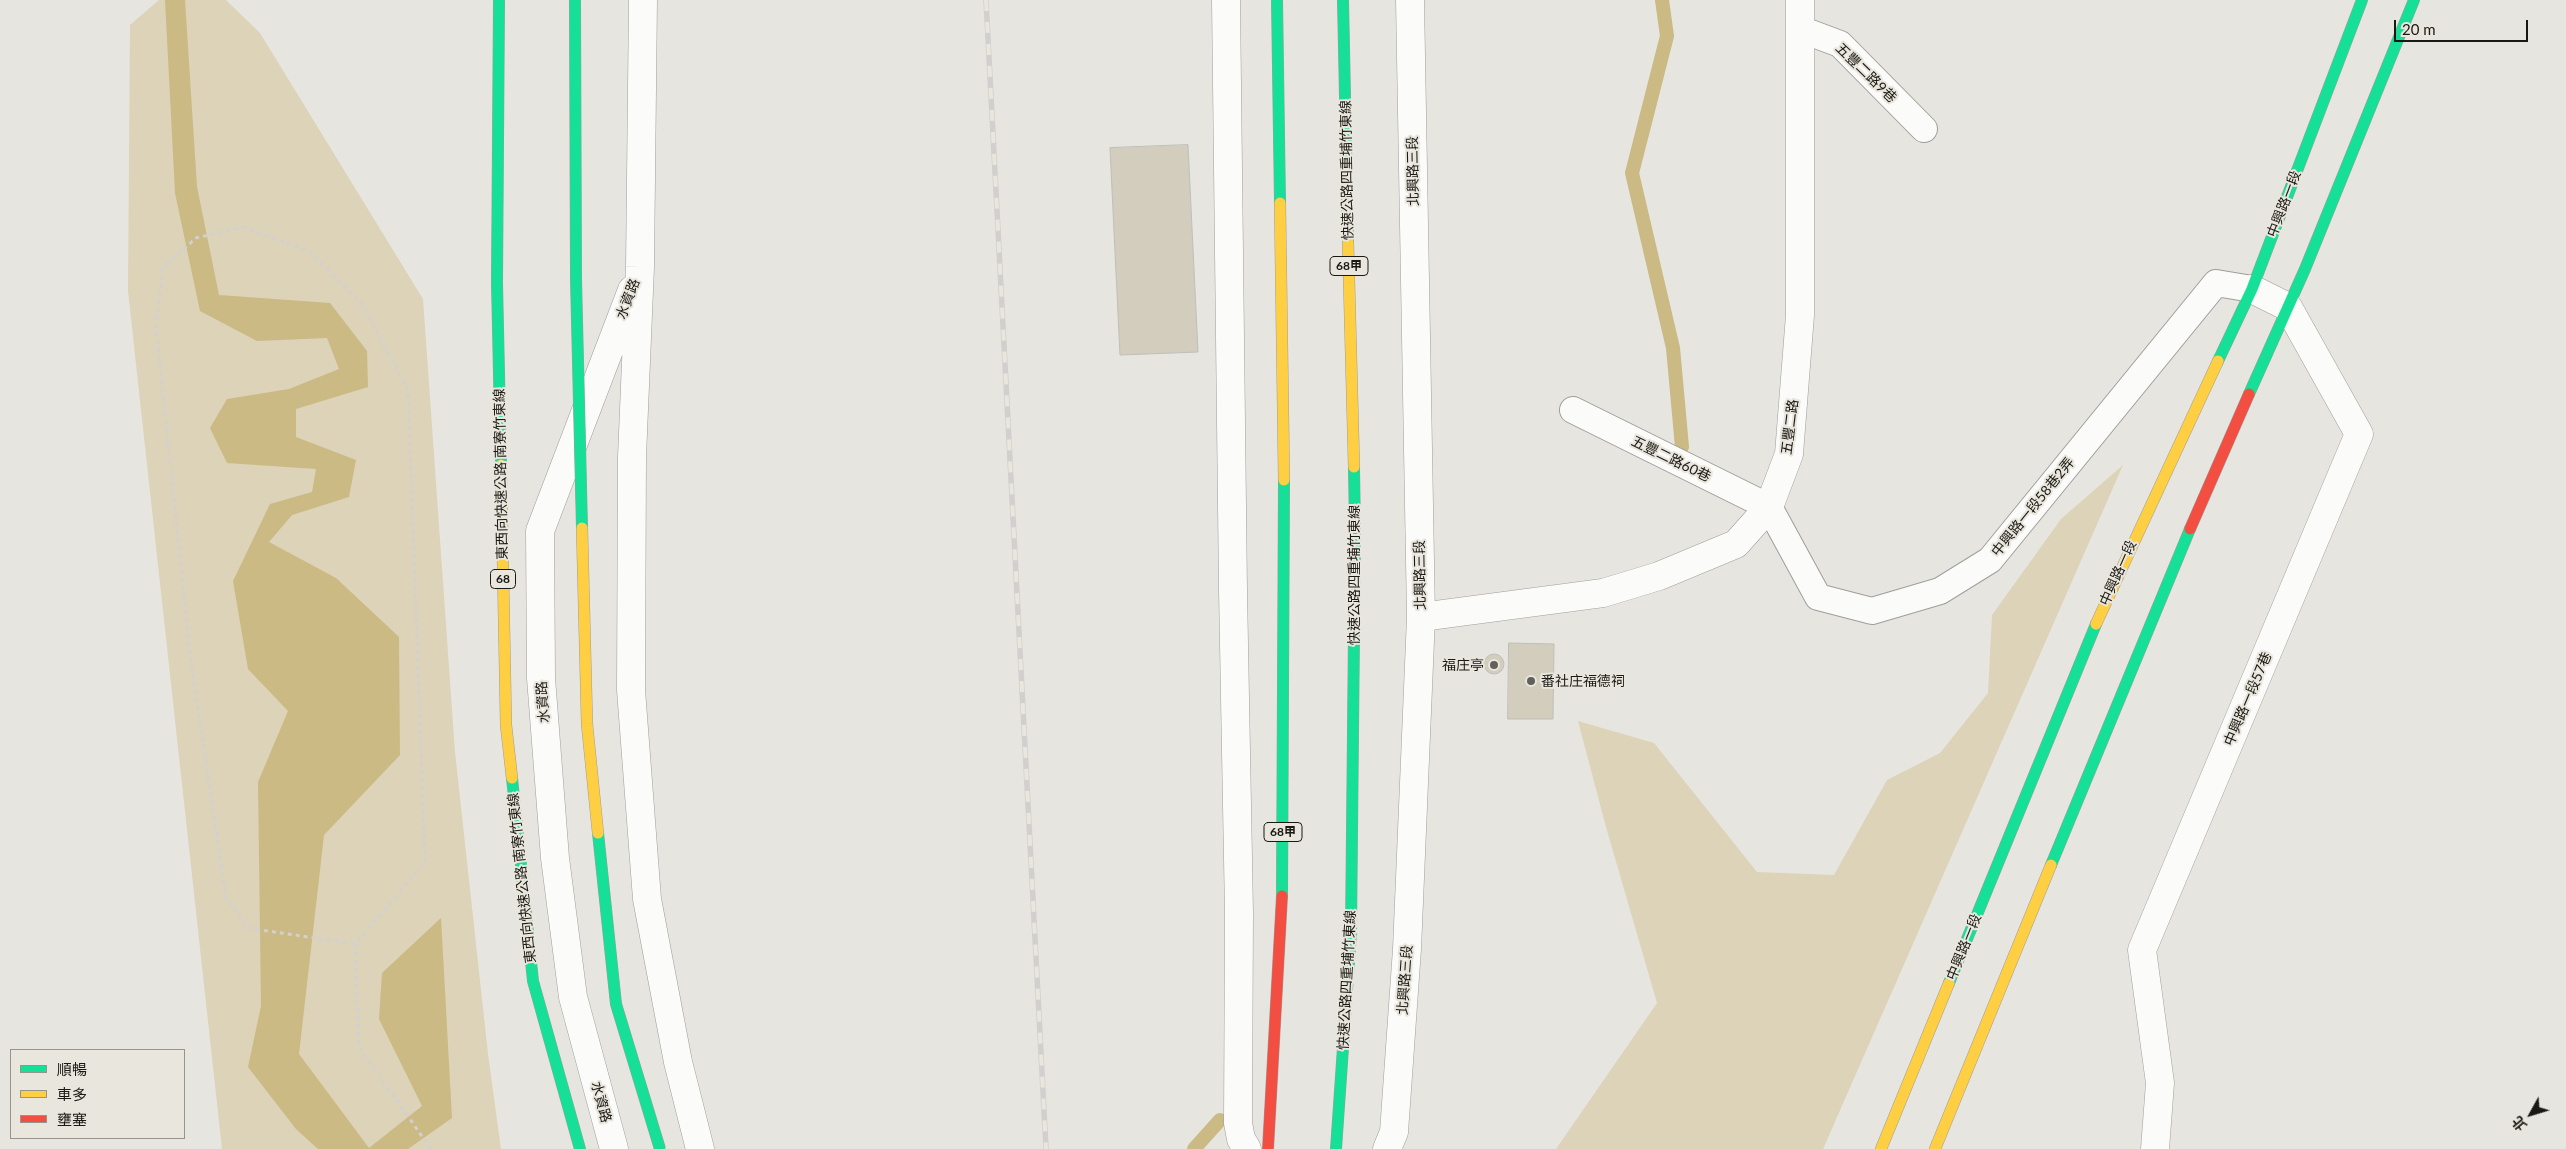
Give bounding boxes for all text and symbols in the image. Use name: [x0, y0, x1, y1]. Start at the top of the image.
scale bar: [2396, 10, 2530, 42]
text: 20 m: [2402, 20, 2436, 38]
street label: 五豐二路9巷: [1832, 40, 1900, 106]
street label: 快速公路四重埔竹東線: [1337, 100, 1357, 240]
street label: 北興路三段: [1404, 136, 1422, 206]
street label: 中興路一段: [2264, 168, 2304, 240]
road number: 68甲: [1330, 256, 1368, 276]
street label: 水資路: [613, 276, 643, 322]
street label: 東西向快速公路 南寮竹東線: [491, 388, 511, 560]
street label: 五豐二路: [1778, 398, 1802, 456]
street label: 五豐二路60巷: [1629, 433, 1713, 485]
street label: 中興路一段58巷2弄: [1988, 454, 2078, 560]
street label: 快速公路四重埔竹東線: [1346, 505, 1362, 645]
street label: 中興路一段: [2096, 538, 2140, 608]
street label: 北興路三段: [1411, 540, 1429, 610]
road number: 68: [490, 570, 516, 588]
street label: 中興路一段57巷: [2221, 650, 2275, 748]
place label: 福庄亭: [1442, 657, 1484, 673]
marker: 福庄亭: [1488, 659, 1500, 671]
place label: 番社庄福德祠: [1541, 673, 1625, 689]
marker: 番社庄福德祠: [1525, 675, 1537, 687]
street label: 水資路: [533, 680, 553, 724]
street label: 東西向快速公路 南寮竹東線: [505, 792, 539, 964]
road number: 68甲: [1264, 822, 1302, 842]
street label: 快速公路四重埔竹東線: [1335, 910, 1359, 1050]
street label: 中興路一段: [1943, 911, 1985, 983]
street label: 北興路三段: [1394, 944, 1416, 1016]
legend: [10, 1049, 185, 1139]
text: 順暢: [57, 1060, 87, 1078]
street label: 水資路: [587, 1080, 615, 1124]
text: 車多: [57, 1085, 87, 1103]
north arrow: [2506, 1089, 2556, 1139]
text: 壅塞: [57, 1110, 87, 1128]
text: 北: [2508, 1113, 2530, 1135]

